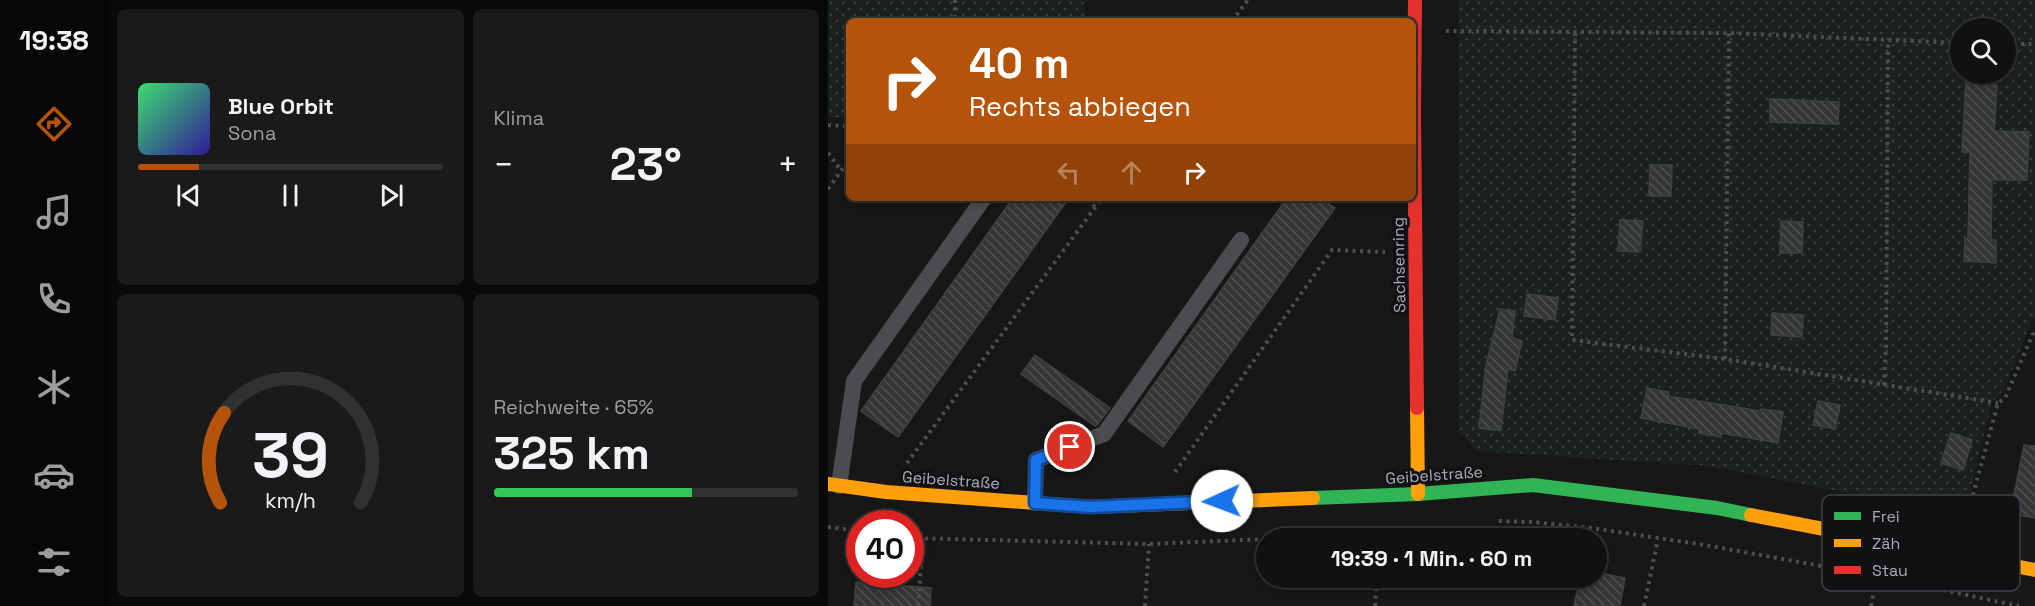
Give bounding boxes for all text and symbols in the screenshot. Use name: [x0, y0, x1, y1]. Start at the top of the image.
map controls: [1950, 18, 2016, 84]
button: search: [1950, 18, 2016, 84]
text: 19:38: [19, 23, 89, 58]
text: 40 m: [969, 37, 1069, 90]
icon: right: [870, 42, 948, 120]
text: Rechts abbiegen: [969, 89, 1191, 124]
text: Blue Orbit: [228, 92, 334, 120]
icon: directions: [33, 103, 75, 145]
text: Klima: [494, 105, 544, 131]
text: Sona: [228, 120, 276, 146]
text: 23°: [610, 136, 682, 193]
text: −: [494, 144, 514, 186]
text: +: [778, 144, 798, 186]
icon: left: [1052, 156, 1085, 189]
icon: ahead: [1115, 156, 1148, 189]
icon: right: [1178, 156, 1211, 189]
icon: previous: [172, 179, 205, 212]
icon: pause: [274, 179, 307, 212]
icon: next: [375, 179, 408, 212]
icon: music: [33, 191, 75, 233]
street label: Sachsenring: [1388, 217, 1410, 313]
icon: phone: [33, 278, 75, 320]
icon: climate: [33, 366, 75, 408]
text: Reichweite · 65%: [494, 394, 654, 420]
text: 39: [252, 416, 328, 495]
pin: [1044, 421, 1095, 472]
text: 325 km: [494, 425, 650, 482]
icon: arrive: [1053, 430, 1086, 463]
icon: car: [33, 454, 75, 496]
street label: Geibelstraße: [1385, 461, 1483, 489]
street label: Geibelstraße: [902, 466, 1000, 494]
position arrow: [1190, 469, 1254, 533]
text: km/h: [265, 487, 316, 514]
legend: [1822, 495, 2020, 591]
text: Frei: [1872, 506, 1900, 527]
speed limit sign: 40: [846, 510, 924, 588]
text: Zäh: [1872, 533, 1900, 554]
icon: filters: [33, 541, 75, 583]
text: 19:39 · 1 Min. · 60 m: [1331, 544, 1532, 572]
text: Stau: [1872, 560, 1908, 581]

